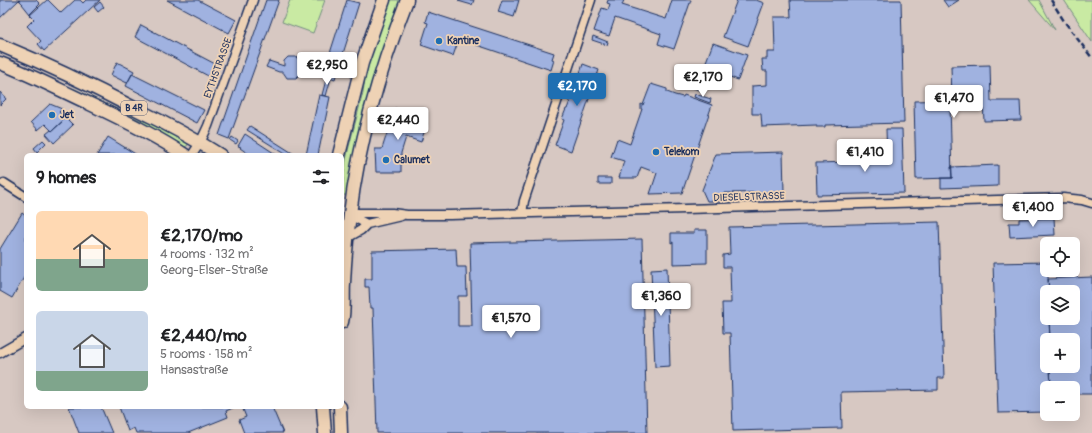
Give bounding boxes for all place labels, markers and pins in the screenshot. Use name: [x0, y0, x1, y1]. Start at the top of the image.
place label: Kantine: [447, 35, 480, 47]
marker: Kantine: [434, 36, 444, 46]
pin: €2,950: [294, 52, 360, 86]
pin: €2,170: [670, 64, 736, 98]
pin: €2,170: [544, 73, 610, 107]
pin: €1,470: [921, 85, 987, 119]
pin: €2,440: [365, 107, 431, 141]
place label: Jet: [60, 109, 75, 121]
marker: Jet: [47, 110, 57, 120]
pin: €1,410: [832, 139, 898, 173]
place label: Telekom: [663, 146, 699, 158]
marker: Telekom: [651, 147, 661, 157]
place label: Calumet: [394, 154, 431, 166]
marker: Calumet: [381, 155, 391, 165]
pin: €1,400: [1000, 194, 1066, 228]
pin: €1,360: [628, 283, 694, 317]
pin: €1,570: [478, 305, 544, 339]

